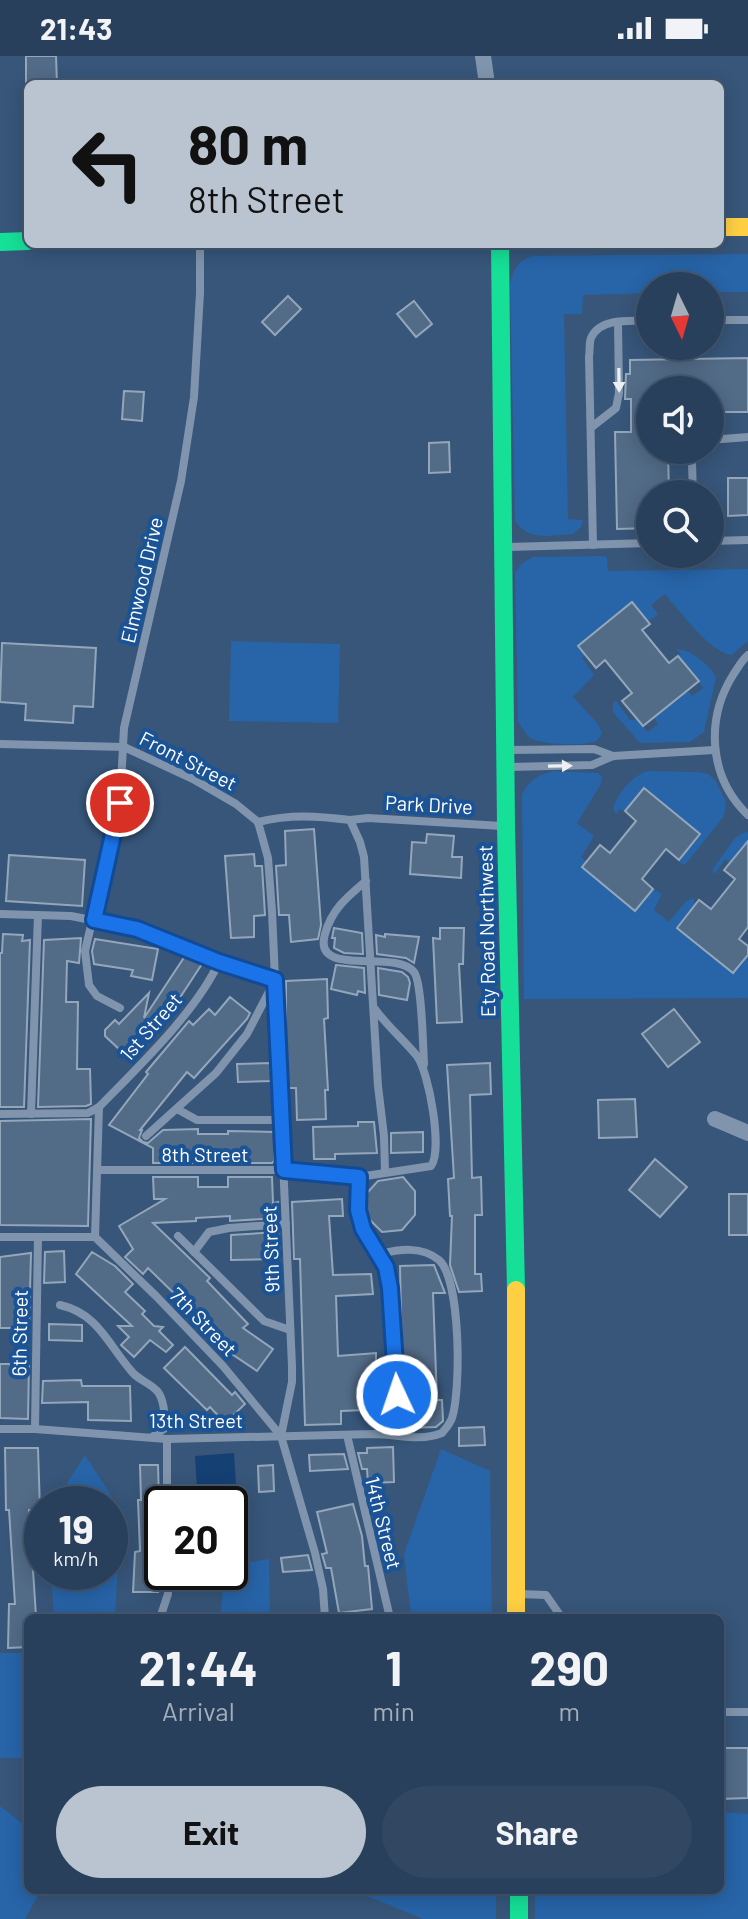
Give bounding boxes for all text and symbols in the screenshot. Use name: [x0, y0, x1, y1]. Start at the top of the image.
text: 21:43: [40, 10, 113, 46]
text: 80 m: [188, 109, 308, 176]
icon: left: [56, 112, 160, 216]
text: 8th Street: [188, 177, 345, 220]
north arrow: [636, 272, 724, 360]
map controls: [636, 272, 724, 568]
one-way arrow: [613, 368, 625, 393]
button: sound: [636, 376, 724, 464]
button: search: [636, 480, 724, 568]
street label: Elmwood Drive: [115, 515, 167, 645]
street label: Front Street: [136, 725, 241, 795]
one-way arrow: [548, 759, 573, 772]
pin: [86, 769, 154, 837]
icon: arrive: [98, 781, 142, 825]
street label: Park Drive: [385, 790, 474, 818]
street label: Ety Road Northwest: [472, 845, 500, 1017]
street label: 1st Street: [114, 987, 186, 1065]
street label: 8th Street: [161, 1142, 249, 1166]
street label: 9th Street: [256, 1205, 284, 1293]
street label: 7th Street: [165, 1282, 242, 1361]
street label: 6th Street: [6, 1289, 32, 1377]
position arrow: [355, 1353, 439, 1437]
street label: 13th Street: [149, 1408, 243, 1432]
street label: 14th Street: [361, 1474, 407, 1572]
speed limit sign: 20: [144, 1486, 248, 1590]
text: 19: [58, 1504, 94, 1552]
text: km/h: [53, 1546, 99, 1570]
text: 21:44: [139, 1638, 258, 1696]
text: 1: [385, 1638, 402, 1696]
text: 290: [530, 1638, 609, 1696]
text: Arrival: [162, 1695, 235, 1726]
text: min: [373, 1695, 415, 1726]
text: m: [559, 1695, 580, 1726]
button: Exit: [56, 1786, 366, 1878]
button: Share: [382, 1786, 692, 1878]

